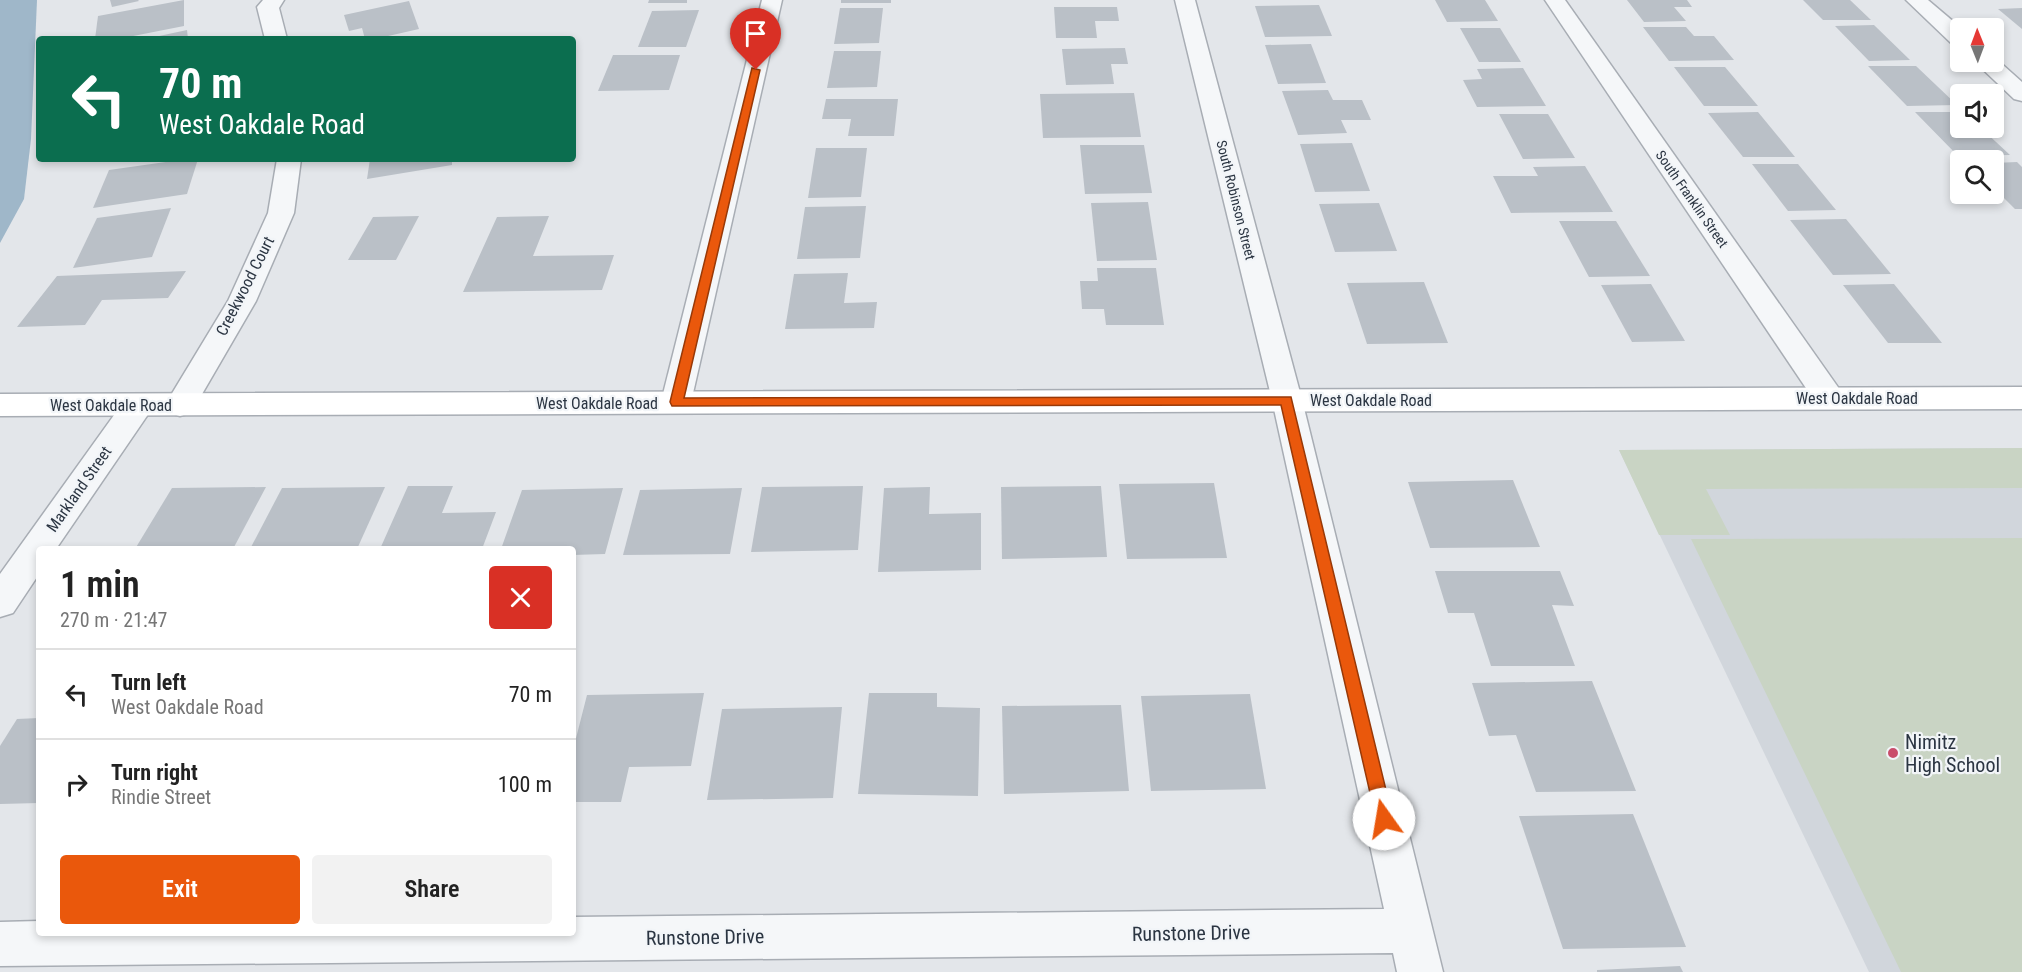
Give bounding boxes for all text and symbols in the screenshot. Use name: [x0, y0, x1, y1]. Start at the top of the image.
pin: [730, 8, 781, 70]
icon: arrive: [739, 17, 772, 50]
north arrow: [1950, 18, 2004, 72]
map controls: [1950, 18, 2004, 204]
text: 70 m: [159, 59, 242, 108]
icon: left: [60, 60, 138, 138]
button: sound: [1950, 84, 2004, 138]
text: West Oakdale Road: [159, 109, 365, 141]
street label: South Robinson Street: [1213, 139, 1259, 261]
street label: South Franklin Street: [1653, 147, 1731, 251]
button: search: [1950, 150, 2004, 204]
street label: Creekwood Court: [212, 233, 278, 339]
street label: West Oakdale Road: [1796, 389, 1918, 408]
street label: West Oakdale Road: [1310, 391, 1432, 410]
street label: West Oakdale Road: [536, 394, 658, 413]
street label: West Oakdale Road: [50, 396, 172, 415]
street label: Markland Street: [43, 442, 116, 535]
text: 1 min: [60, 564, 140, 606]
button: close: [489, 566, 552, 629]
text: 270 m · 21:47: [60, 608, 167, 632]
text: Turn left: [111, 670, 186, 695]
icon: left: [60, 678, 93, 711]
text: 70 m: [509, 682, 552, 707]
text: West Oakdale Road: [111, 695, 264, 719]
place label: Nimitz High School: [1905, 730, 2000, 777]
marker: Nimitz High School: [1886, 746, 1900, 760]
text: Turn right: [111, 760, 198, 785]
icon: right: [60, 768, 93, 801]
text: 100 m: [498, 772, 552, 797]
text: Rindie Street: [111, 785, 211, 809]
position arrow: [1352, 787, 1416, 851]
button: Exit: [60, 855, 300, 924]
button: Share: [312, 855, 552, 924]
street label: Runstone Drive: [1132, 920, 1250, 946]
street label: Runstone Drive: [646, 924, 764, 950]

